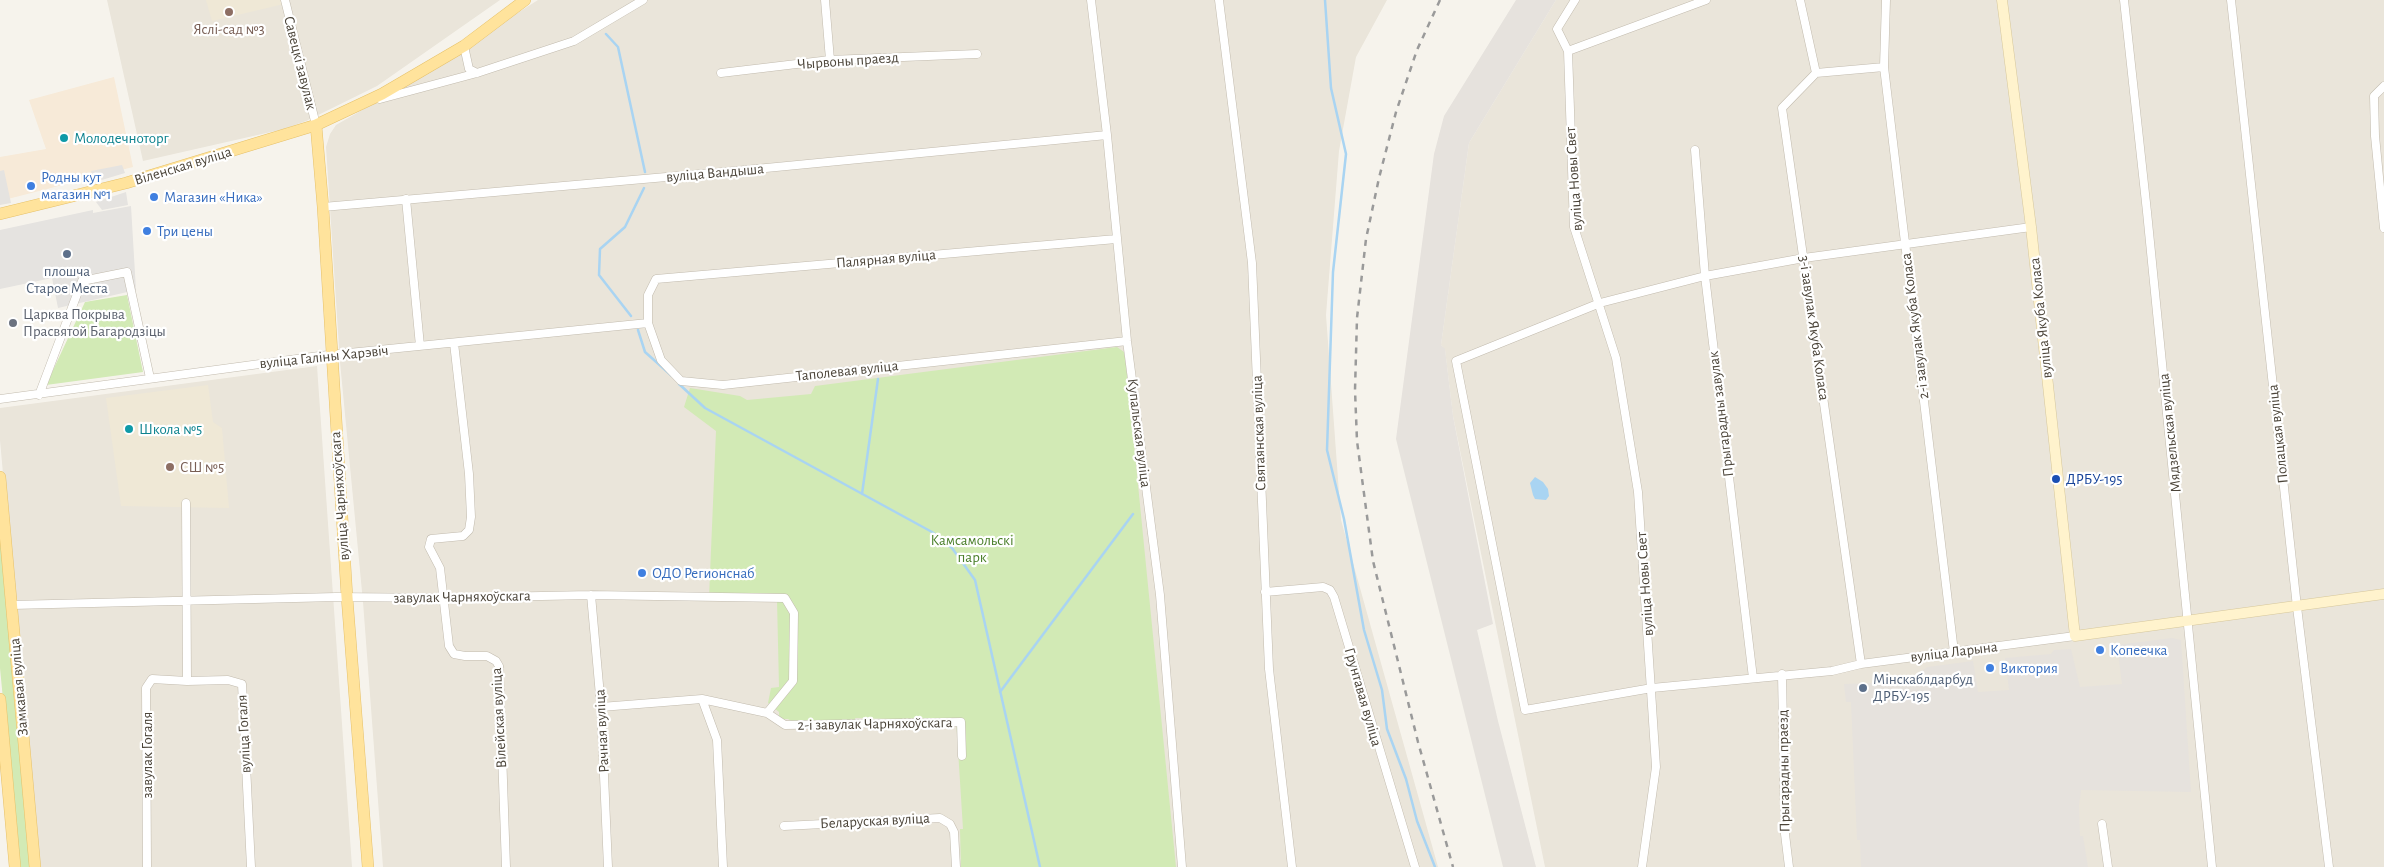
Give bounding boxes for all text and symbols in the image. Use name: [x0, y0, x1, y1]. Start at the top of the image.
marker: Яслі-сад №3: [223, 6, 235, 18]
street label: Савецкі завулак: [280, 14, 320, 112]
place label: Яслі-сад №3: [193, 20, 265, 38]
street label: Чырвоны праезд: [797, 48, 899, 74]
street label: вуліца Новы Свет: [1561, 126, 1587, 232]
place label: Молодечноторг: [74, 129, 169, 147]
marker: Молодечноторг: [58, 132, 70, 144]
street label: Віленская вуліца: [132, 143, 234, 189]
street label: вуліца Вандыша: [665, 160, 765, 186]
place label: Родны кут магазин №1: [41, 168, 111, 203]
marker: Родны кут магазин №1: [25, 180, 37, 192]
place label: Магазин «Ника»: [164, 188, 263, 206]
marker: Магазин «Ника»: [148, 191, 160, 203]
place label: Три цены: [157, 222, 213, 240]
marker: Три цены: [141, 225, 153, 237]
street label: Палярная вуліца: [835, 246, 937, 272]
marker: плошча Старое Места: [61, 248, 73, 260]
street label: 2-і завулак Якуба Коласа: [1897, 252, 1933, 400]
street label: 3-і завулак Якуба Коласа: [1795, 254, 1833, 402]
street label: вуліца Якуба Коласа: [2026, 257, 2056, 379]
place label: плошча Старое Места: [26, 262, 108, 297]
place label: Царква Покрыва Прасвятой Багародзіцы: [23, 305, 166, 340]
marker: Царква Покрыва Прасвятой Багародзіцы: [7, 317, 19, 329]
street label: вуліца Галіны Харэвіч: [259, 341, 389, 373]
street label: Прыгарадны завулак: [1704, 350, 1738, 478]
street label: Таполевая вуліца: [795, 357, 899, 385]
street label: Мядзельская вуліца: [2155, 372, 2185, 494]
street label: Святаянская вуліца: [1248, 375, 1270, 491]
street label: Купальская вуліца: [1123, 377, 1155, 489]
street label: Полацкая вуліца: [2264, 384, 2292, 484]
place label: Школа №5: [139, 420, 202, 438]
marker: Школа №5: [123, 423, 135, 435]
street label: вуліца Чарняхоўскага: [327, 431, 353, 561]
place label: СШ №5: [180, 458, 224, 476]
marker: СШ №5: [164, 461, 176, 473]
place label: ДРБУ-195: [2066, 470, 2123, 488]
marker: ДРБУ-195: [2050, 473, 2062, 485]
park label: Камсамольскі парк: [930, 531, 1014, 566]
street label: вуліца Новы Свет: [1632, 531, 1658, 637]
place label: ОДО Регионснаб: [652, 564, 755, 582]
marker: ОДО Регионснаб: [636, 567, 648, 579]
street label: завулак Чарняхоўскага: [393, 587, 531, 607]
street label: Замкавая вуліца: [6, 637, 32, 737]
street label: вуліца Ларына: [1909, 638, 1999, 666]
place label: Копеечка: [2110, 641, 2167, 659]
marker: Копеечка: [2094, 644, 2106, 656]
street label: Грунтавая вуліца: [1340, 646, 1386, 748]
place label: Виктория: [2000, 659, 2058, 677]
marker: Виктория: [1984, 662, 1996, 674]
street label: Вілейская вуліца: [487, 667, 511, 769]
place label: Мінскаблдарбуд ДРБУ-195: [1873, 670, 1973, 705]
marker: Мінскаблдарбуд ДРБУ-195: [1857, 682, 1869, 694]
street label: Рачная вуліца: [591, 689, 613, 773]
street label: вуліца Гогаля: [233, 694, 255, 774]
street label: Прыгарадны праезд: [1774, 709, 1794, 833]
street label: завулак Гогаля: [138, 712, 156, 798]
street label: 2-і завулак Чарняхоўскага: [797, 714, 953, 734]
street label: Беларуская вуліца: [820, 809, 930, 833]

